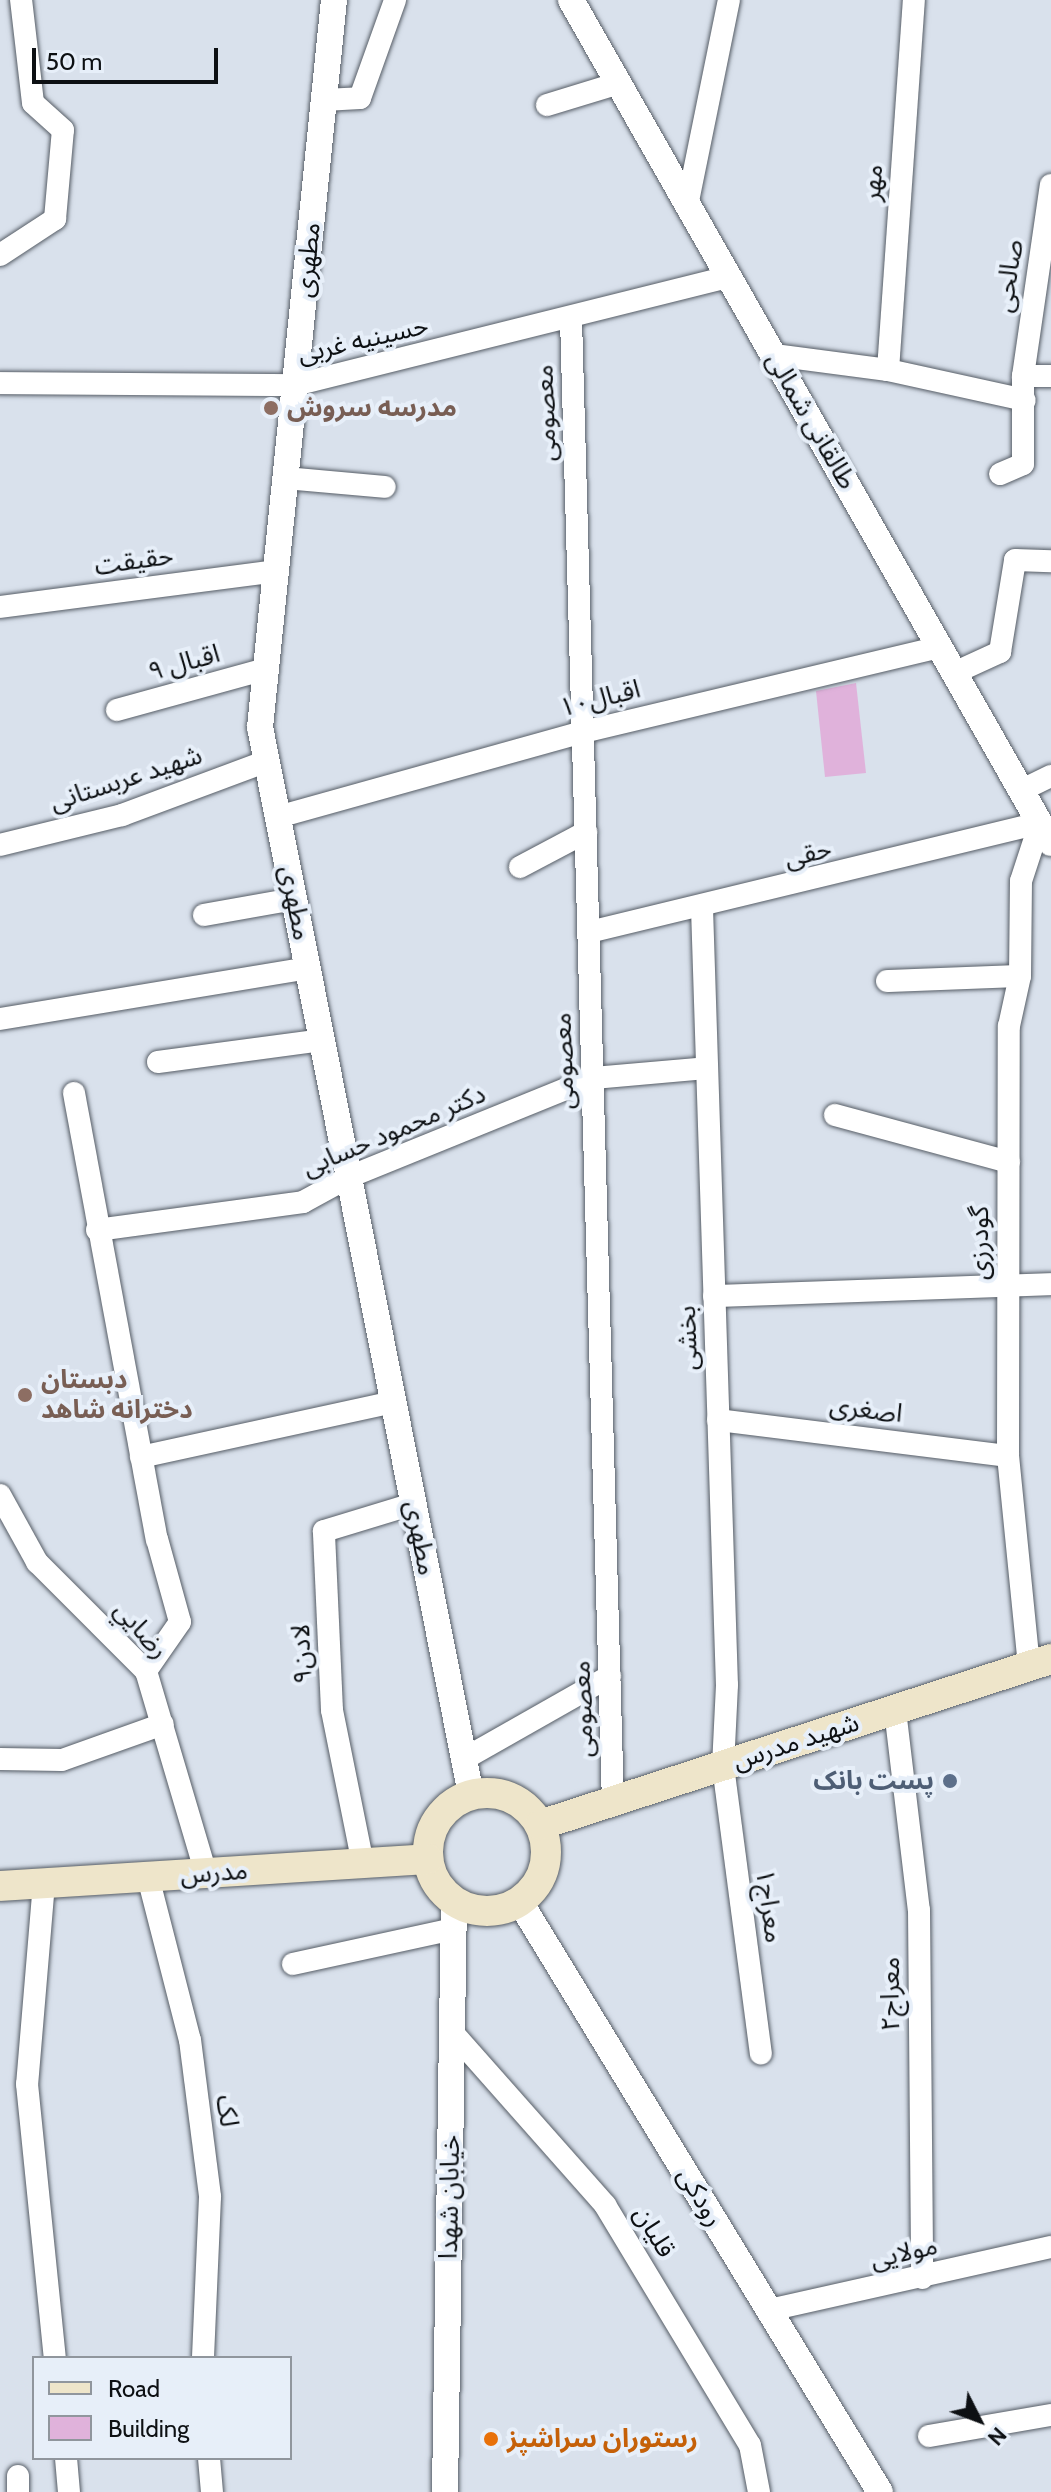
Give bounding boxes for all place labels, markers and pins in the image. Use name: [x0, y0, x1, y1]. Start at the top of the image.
place label: مدرسه سروش: [287, 392, 457, 424]
marker: مدرسه سروش: [262, 399, 280, 417]
place label: دبستان دخترانه شاهد: [41, 1364, 193, 1426]
marker: دبستان دخترانه شاهد: [16, 1386, 34, 1404]
place label: پست بانک: [813, 1765, 934, 1797]
marker: پست بانک: [941, 1772, 959, 1790]
place label: رستوران سراشپز: [507, 2423, 698, 2455]
marker: رستوران سراشپز: [482, 2430, 500, 2448]

